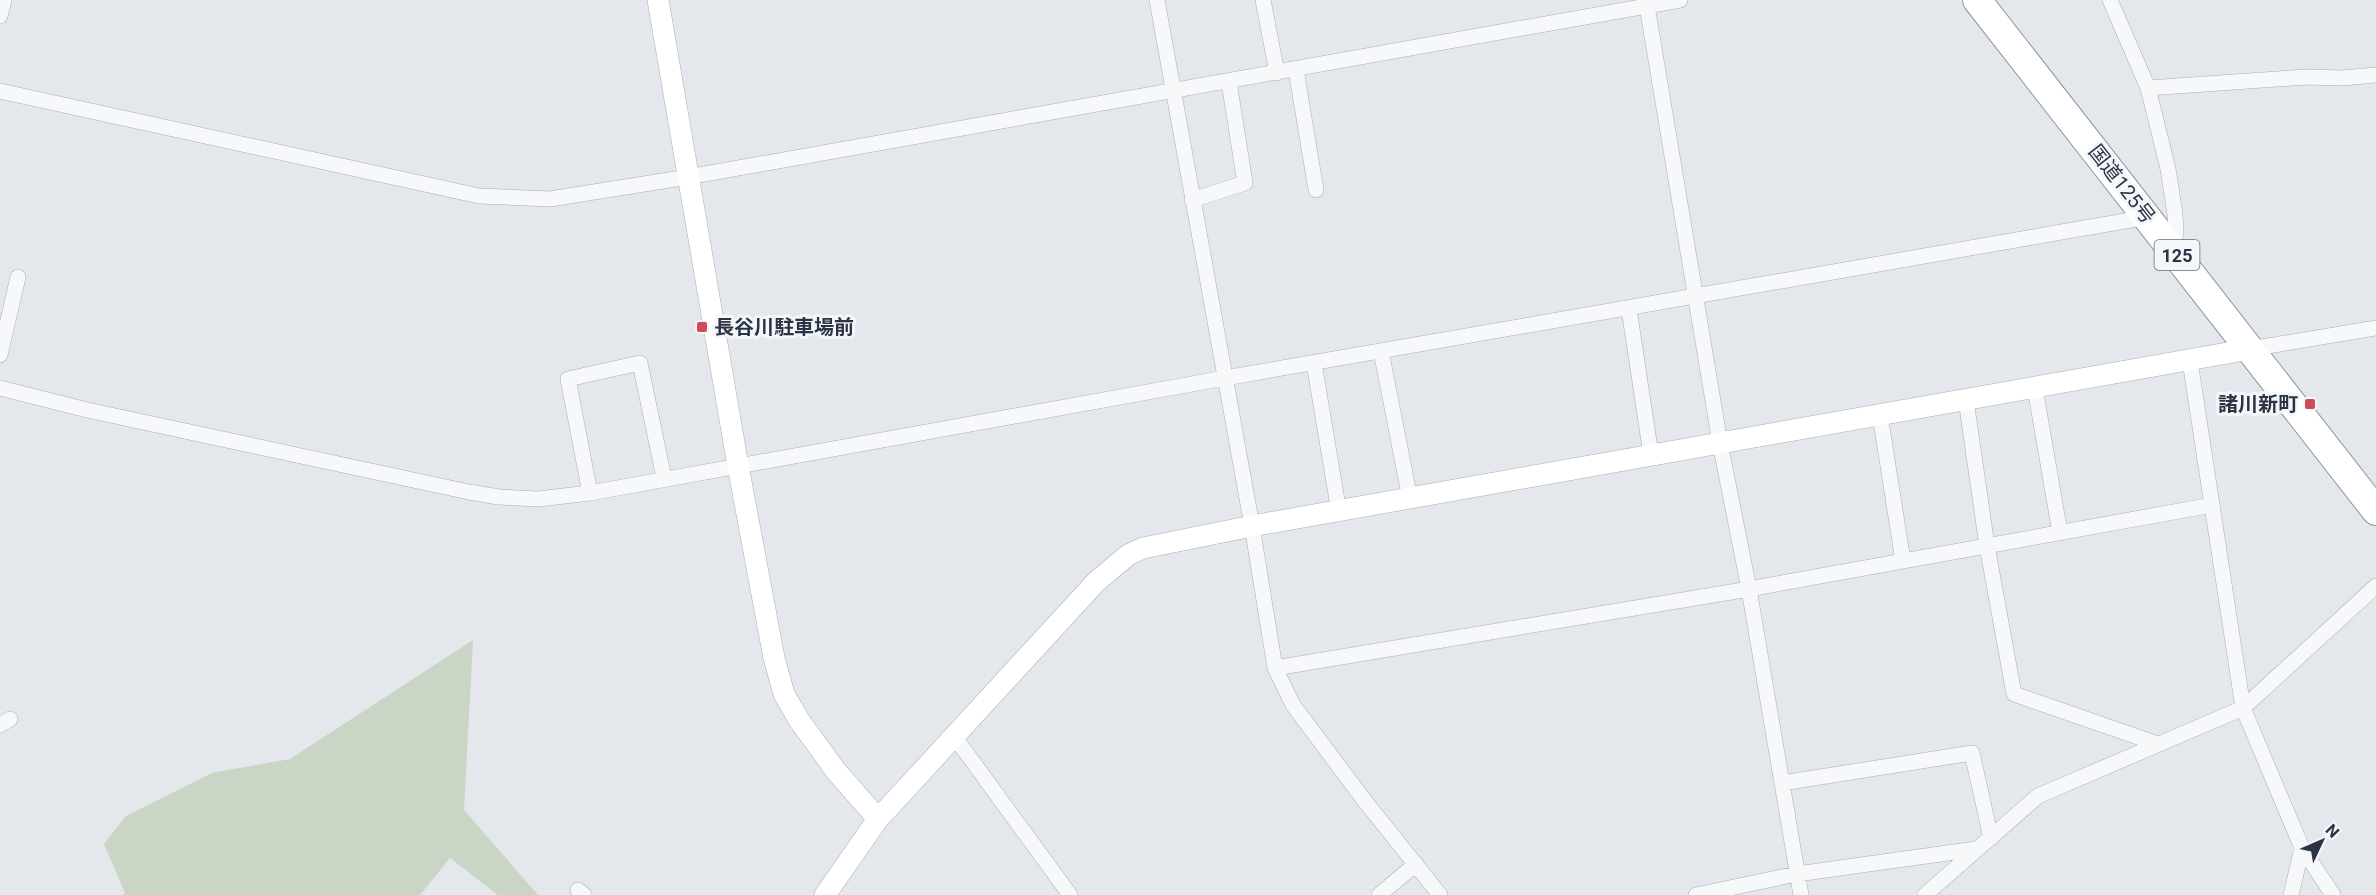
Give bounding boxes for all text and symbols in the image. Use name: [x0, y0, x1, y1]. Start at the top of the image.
street label: 国道125号: [2084, 140, 2160, 228]
road number: 125: [2154, 240, 2200, 270]
place label: 長谷川駐車場前: [714, 315, 854, 339]
marker: 長谷川駐車場前: [695, 320, 709, 334]
place label: 諸川新町: [2218, 392, 2298, 416]
marker: 諸川新町: [2303, 397, 2317, 411]
north arrow: [2292, 811, 2352, 871]
text: N: [2322, 820, 2343, 842]

